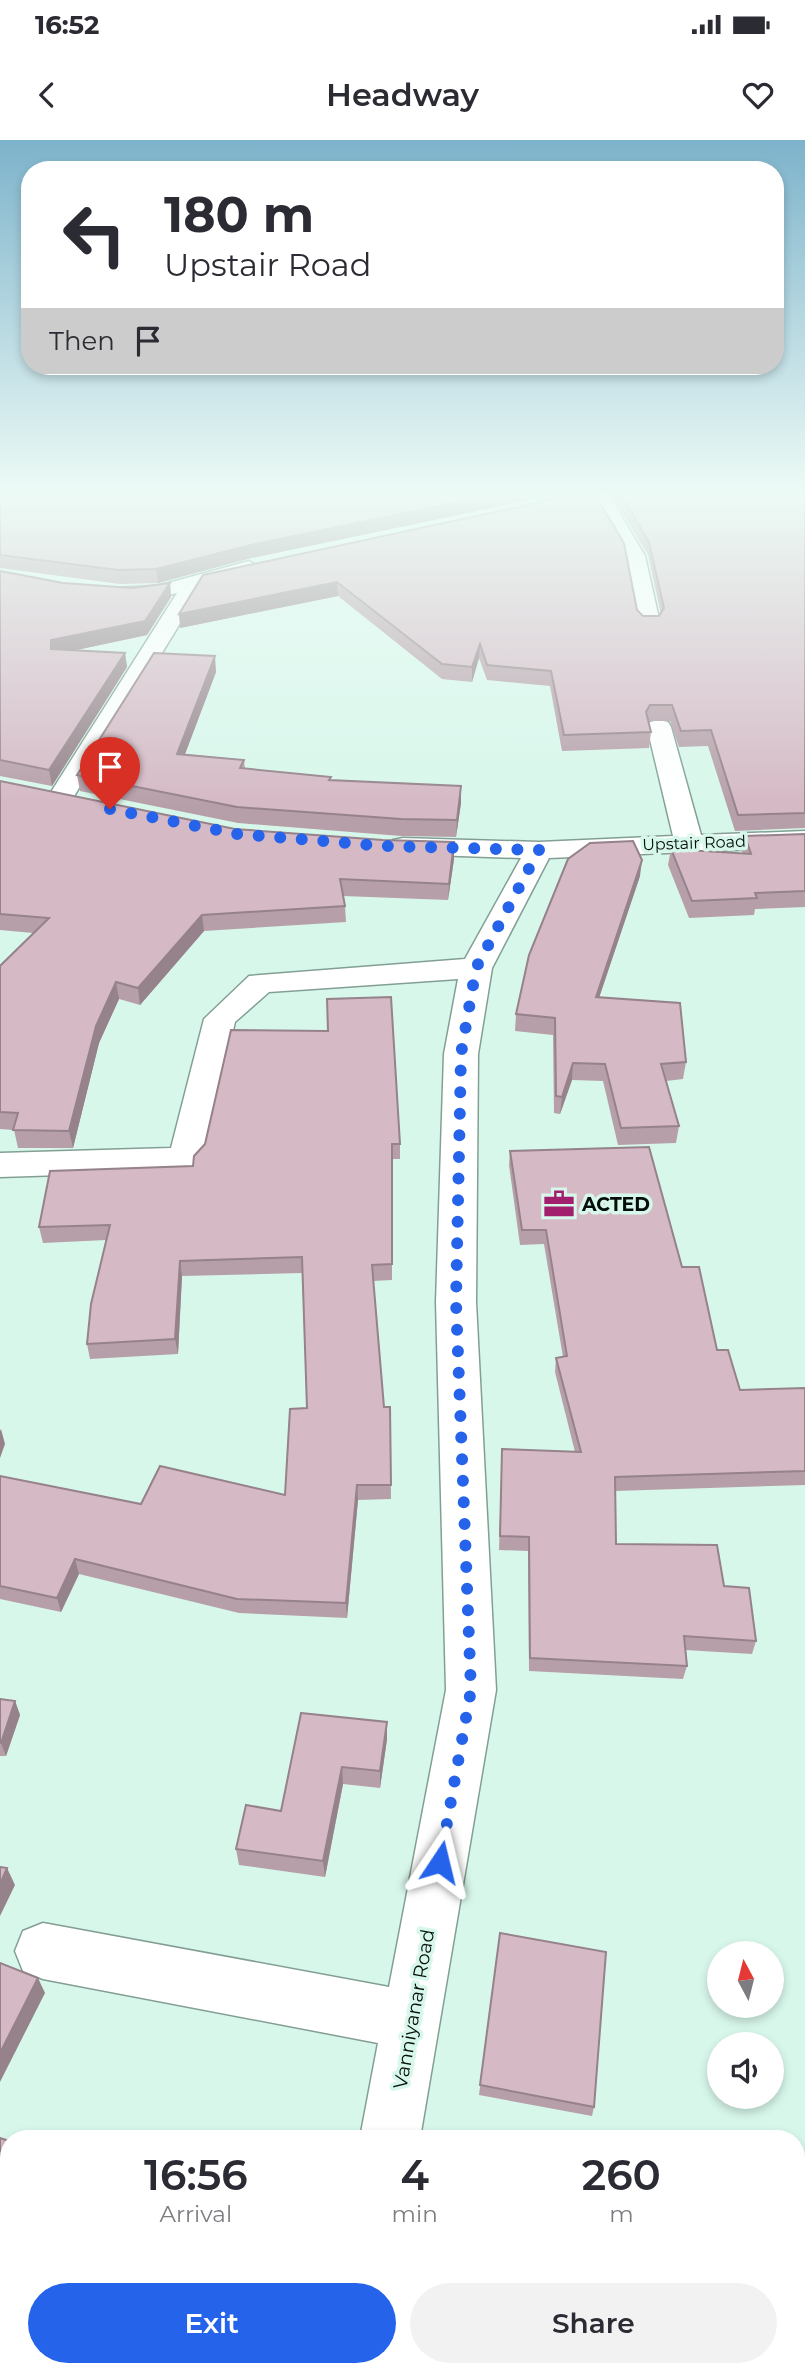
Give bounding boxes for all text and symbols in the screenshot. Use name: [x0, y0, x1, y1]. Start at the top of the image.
text: 16:52: [35, 9, 99, 41]
text: Headway: [326, 75, 479, 114]
icon: back: [28, 76, 66, 114]
icon: heart: [739, 76, 777, 114]
text: 180 m: [164, 185, 314, 244]
icon: left: [49, 189, 140, 280]
text: Upstair Road: [164, 245, 371, 284]
icon: arrive: [129, 322, 167, 360]
text: Then: [49, 325, 115, 357]
pin: [80, 737, 140, 809]
icon: arrive: [91, 748, 129, 786]
street label: Upstair Road: [642, 832, 746, 854]
office icon: ACTED: [542, 1187, 576, 1221]
place label: ACTED: [581, 1193, 650, 1216]
position arrow: [403, 1825, 477, 1899]
street label: Vanniyanar Road: [389, 1927, 439, 2091]
north arrow: [707, 1941, 784, 2018]
map controls: [707, 1941, 784, 2109]
button: sound: [707, 2032, 784, 2109]
text: 16:56: [144, 2149, 248, 2201]
text: 4: [400, 2149, 429, 2201]
text: 260: [582, 2149, 661, 2201]
text: Arrival: [160, 2200, 232, 2228]
text: min: [392, 2200, 438, 2228]
text: m: [609, 2200, 634, 2228]
button: Exit: [28, 2283, 396, 2363]
button: Share: [410, 2283, 777, 2363]

